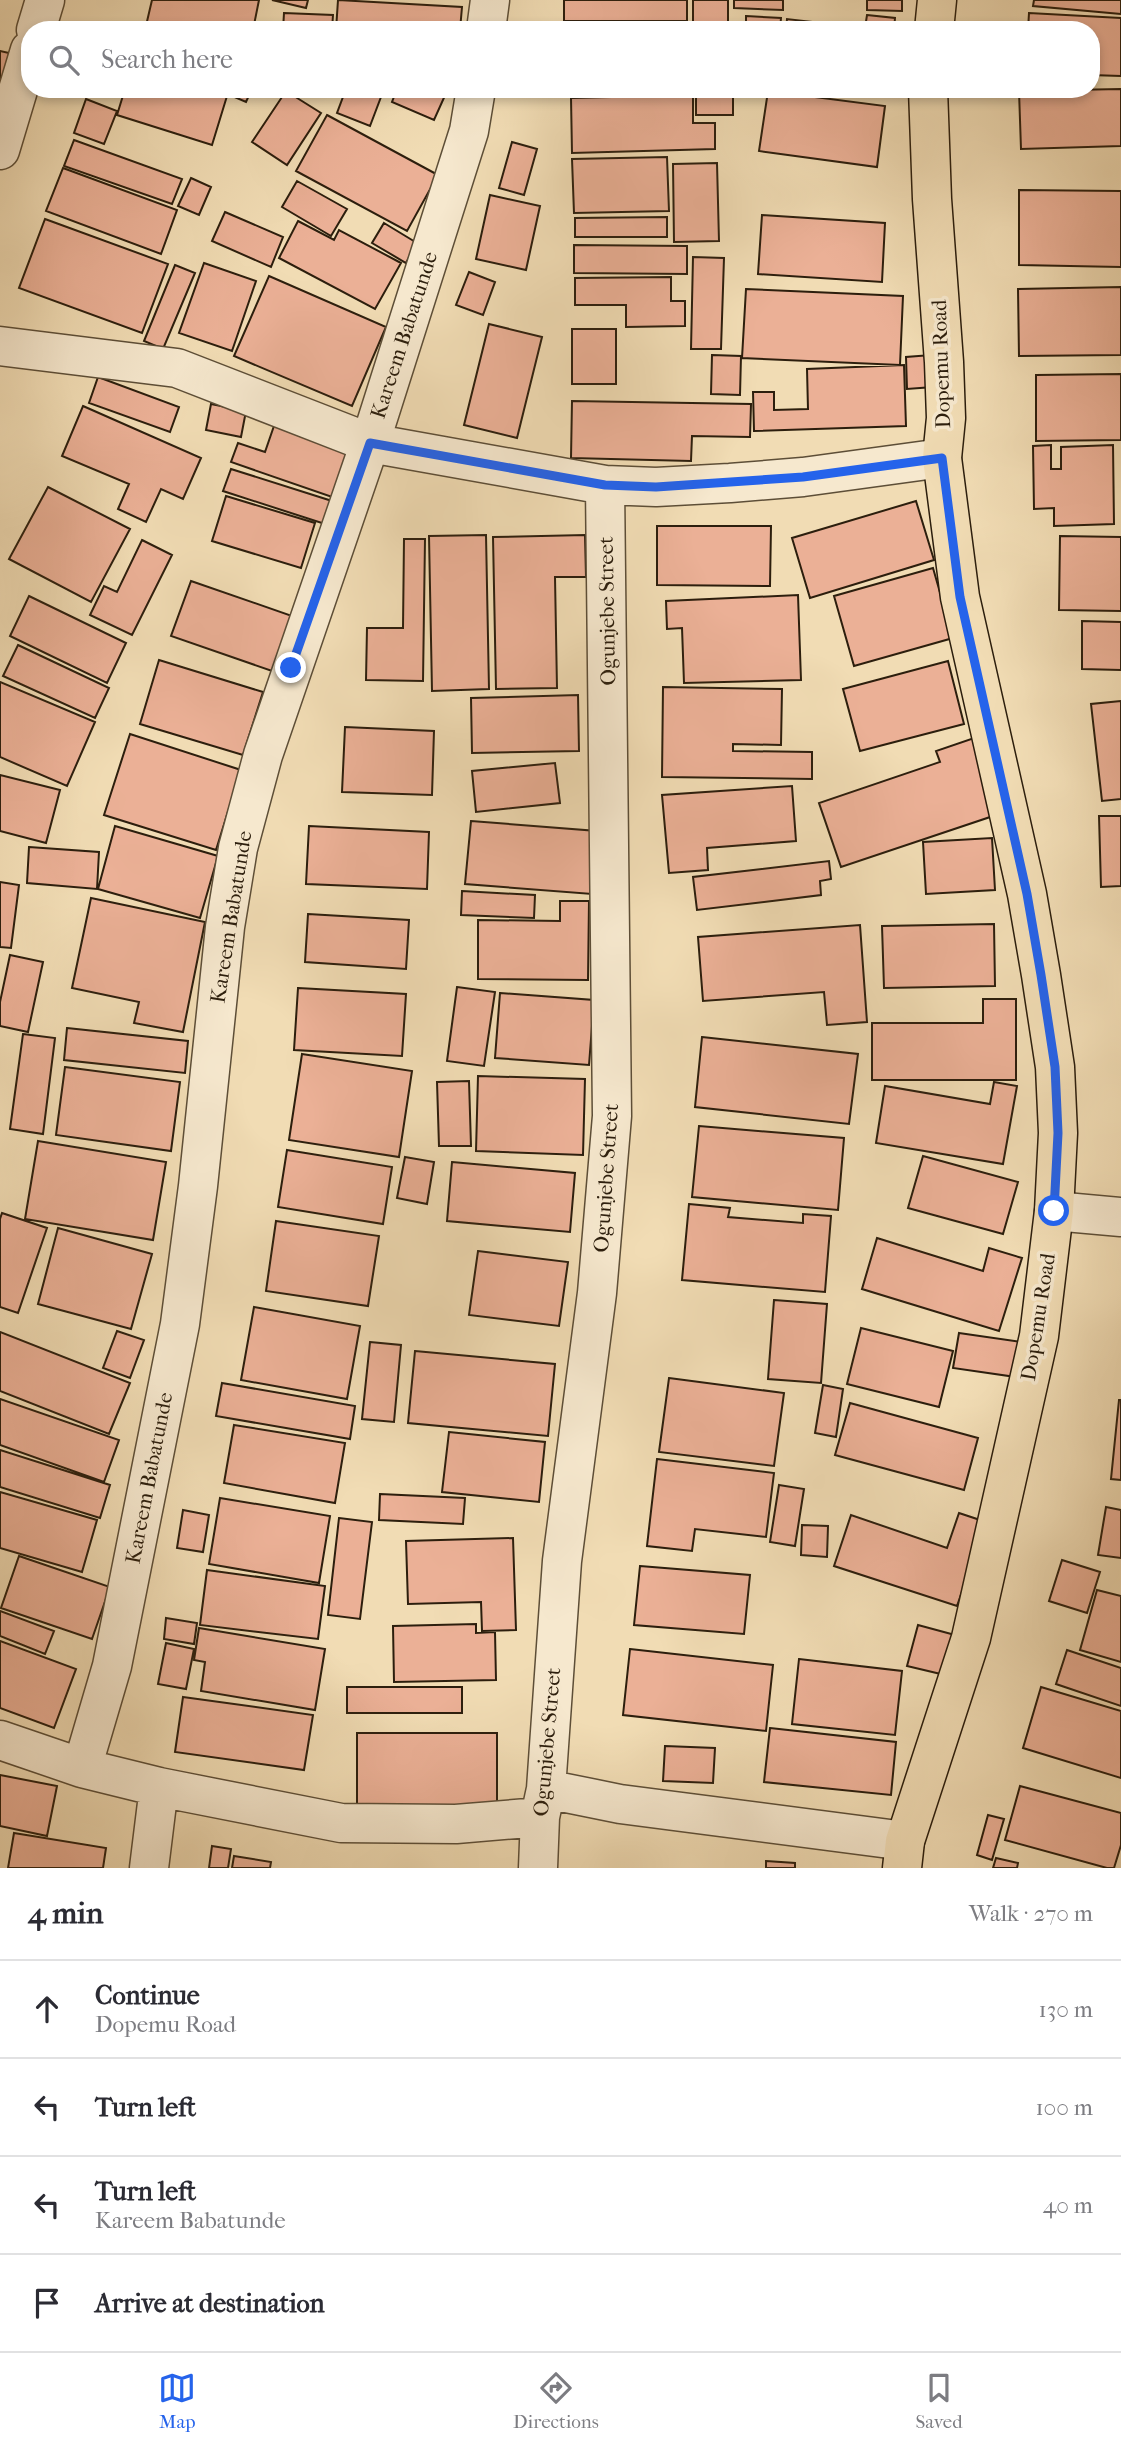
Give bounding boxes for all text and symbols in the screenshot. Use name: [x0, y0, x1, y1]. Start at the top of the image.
search box: [21, 21, 1100, 98]
icon: search: [45, 41, 83, 79]
text: Search here: [101, 44, 233, 75]
street label: Kareem Babatunde: [366, 248, 442, 422]
street label: Dopemu Road: [927, 299, 955, 429]
street label: Ogunjebe Street: [594, 536, 620, 686]
route end: [275, 652, 306, 683]
street label: Kareem Babatunde: [206, 829, 256, 1005]
street label: Ogunjebe Street: [589, 1102, 623, 1253]
route start: [1038, 1195, 1069, 1226]
street label: Dopemu Road: [1016, 1251, 1060, 1383]
street label: Kareem Babatunde: [121, 1390, 177, 1566]
street label: Ogunjebe Street: [529, 1666, 566, 1817]
text: 4 min: [28, 1896, 103, 1931]
text: Walk · 270 m: [969, 1900, 1093, 1927]
text: Continue: [95, 1980, 200, 2011]
icon: ahead: [28, 1990, 66, 2028]
text: 130 m: [1039, 1996, 1093, 2023]
text: Dopemu Road: [95, 2011, 236, 2038]
icon: left: [28, 2088, 66, 2126]
text: Turn left: [95, 2092, 196, 2123]
text: 100 m: [1035, 2094, 1093, 2121]
text: Turn left: [95, 2176, 196, 2207]
icon: left: [28, 2186, 66, 2224]
text: 40 m: [1043, 2192, 1093, 2219]
text: Kareem Babatunde: [95, 2207, 286, 2234]
icon: arrive: [28, 2284, 66, 2322]
text: Arrive at destination: [95, 2288, 325, 2319]
tab: Map: [158, 2369, 196, 2433]
tab: Directions: [513, 2369, 599, 2433]
tab: Saved: [915, 2369, 963, 2433]

